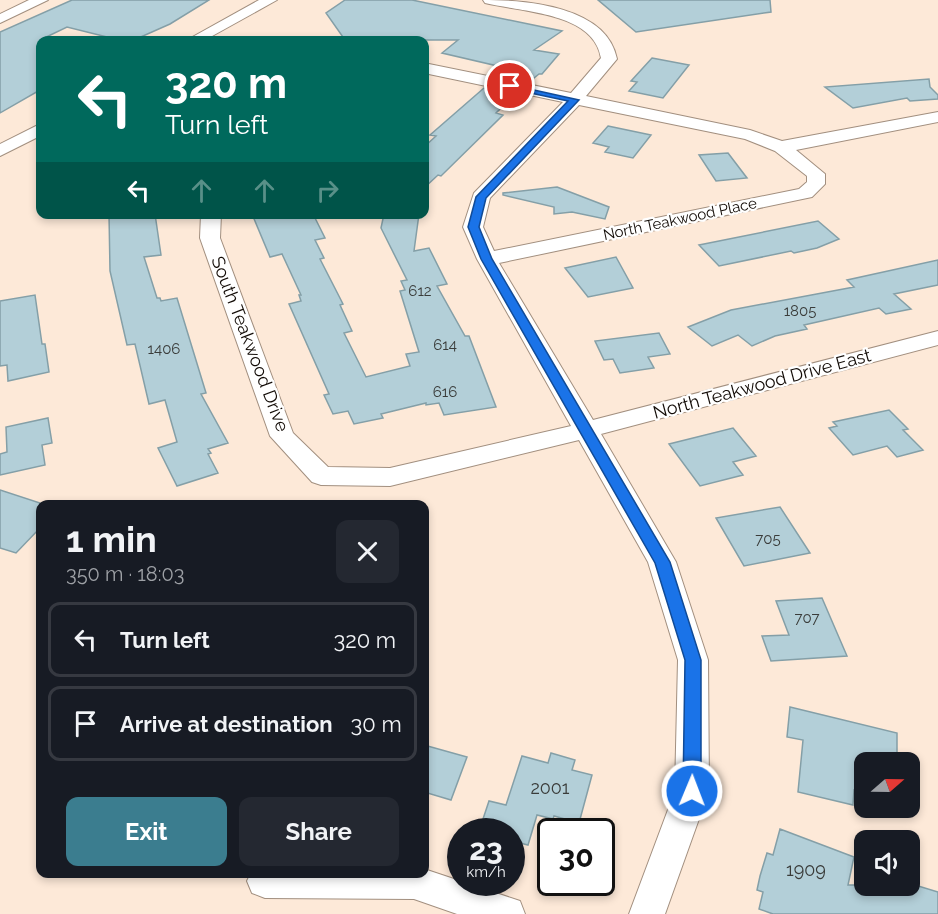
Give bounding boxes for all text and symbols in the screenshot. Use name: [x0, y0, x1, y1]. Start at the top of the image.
text: 320 m: [165, 59, 287, 108]
icon: left: [66, 60, 144, 138]
pin: [484, 60, 535, 111]
icon: arrive: [493, 69, 526, 102]
text: Turn left: [165, 109, 268, 140]
icon: left: [122, 174, 155, 207]
icon: ahead: [185, 174, 218, 207]
icon: ahead: [248, 174, 281, 207]
icon: right: [311, 174, 344, 207]
street label: North Teakwood Place: [601, 194, 759, 244]
street label: South Teakwood Drive: [207, 253, 294, 435]
house number: 612: [408, 282, 432, 300]
house number: 1805: [784, 302, 816, 320]
house number: 614: [433, 336, 457, 354]
house number: 1406: [148, 340, 180, 358]
street label: North Teakwood Drive East: [651, 344, 873, 423]
house number: 616: [433, 383, 457, 401]
text: 1 min: [66, 518, 157, 560]
button: close: [336, 520, 399, 583]
house number: 705: [755, 530, 781, 548]
text: 350 m · 18:03: [66, 562, 184, 586]
house number: 707: [794, 609, 820, 627]
icon: left: [69, 623, 102, 656]
text: Turn left: [120, 627, 210, 653]
text: 320 m: [333, 627, 396, 653]
icon: arrive: [69, 707, 102, 740]
text: Arrive at destination: [120, 711, 333, 737]
text: 30 m: [351, 711, 402, 737]
north arrow: [854, 752, 920, 818]
map controls: [854, 752, 920, 896]
position arrow: [660, 759, 724, 823]
house number: 2001: [530, 777, 570, 798]
button: Exit: [66, 797, 227, 866]
button: Share: [239, 797, 399, 866]
speed limit sign: 30: [537, 818, 615, 896]
button: sound: [854, 830, 920, 896]
text: 23: [469, 832, 503, 867]
house number: 1909: [786, 859, 826, 880]
text: km/h: [466, 863, 506, 881]

